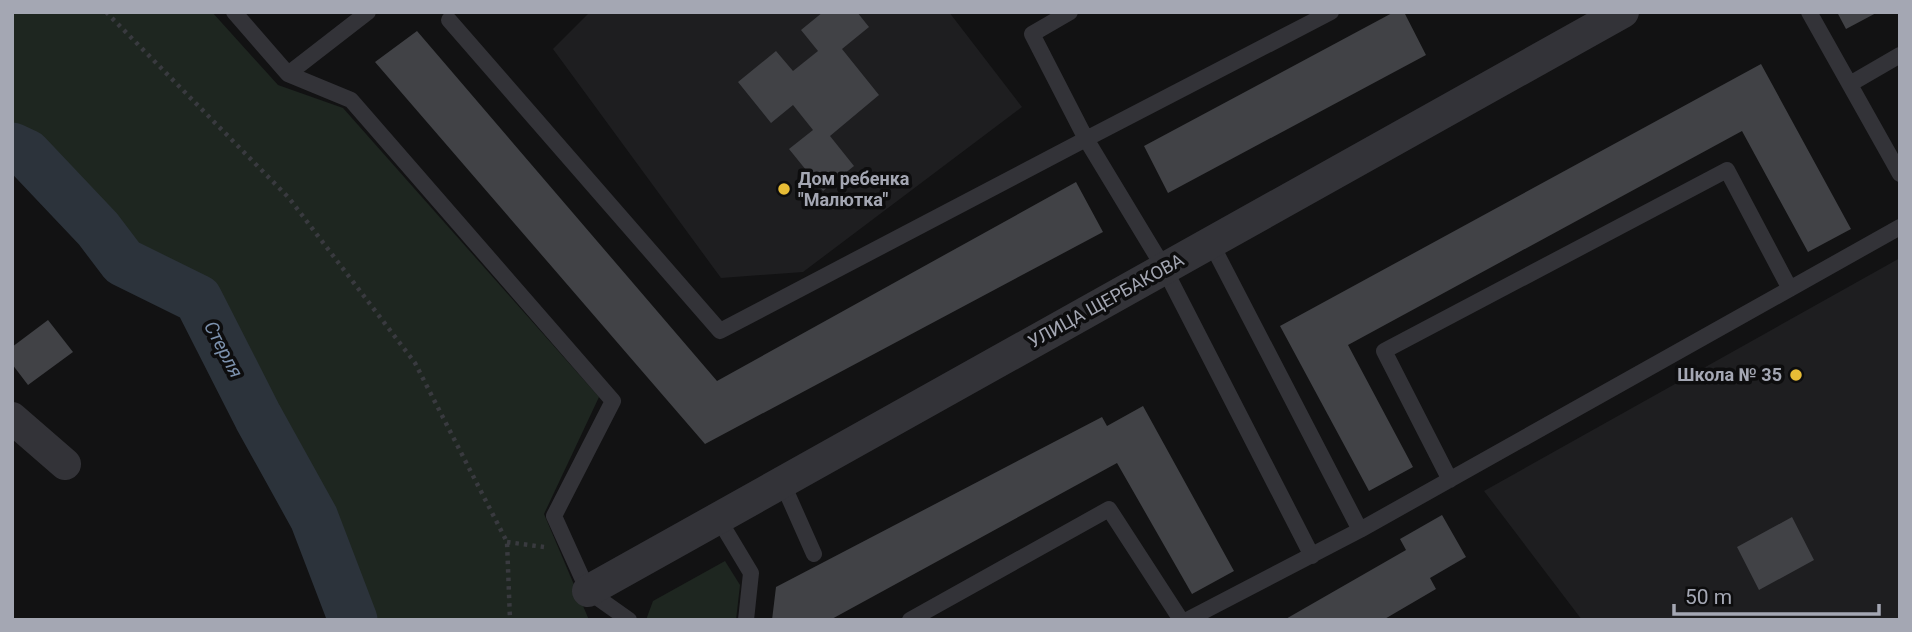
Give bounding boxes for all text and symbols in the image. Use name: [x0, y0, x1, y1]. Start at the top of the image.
place label: Дом ребенка "Малютка": [798, 168, 910, 210]
marker: Дом ребенка "Малютка": [776, 181, 792, 197]
street label: УЛИЦА ЩЕРБАКОВА: [1024, 249, 1187, 352]
water label: Стерля: [199, 317, 248, 382]
place label: Школа № 35: [1677, 364, 1782, 385]
marker: Школа № 35: [1788, 367, 1804, 383]
scale bar: [1674, 572, 1879, 616]
text: 50 m: [1685, 585, 1732, 609]

